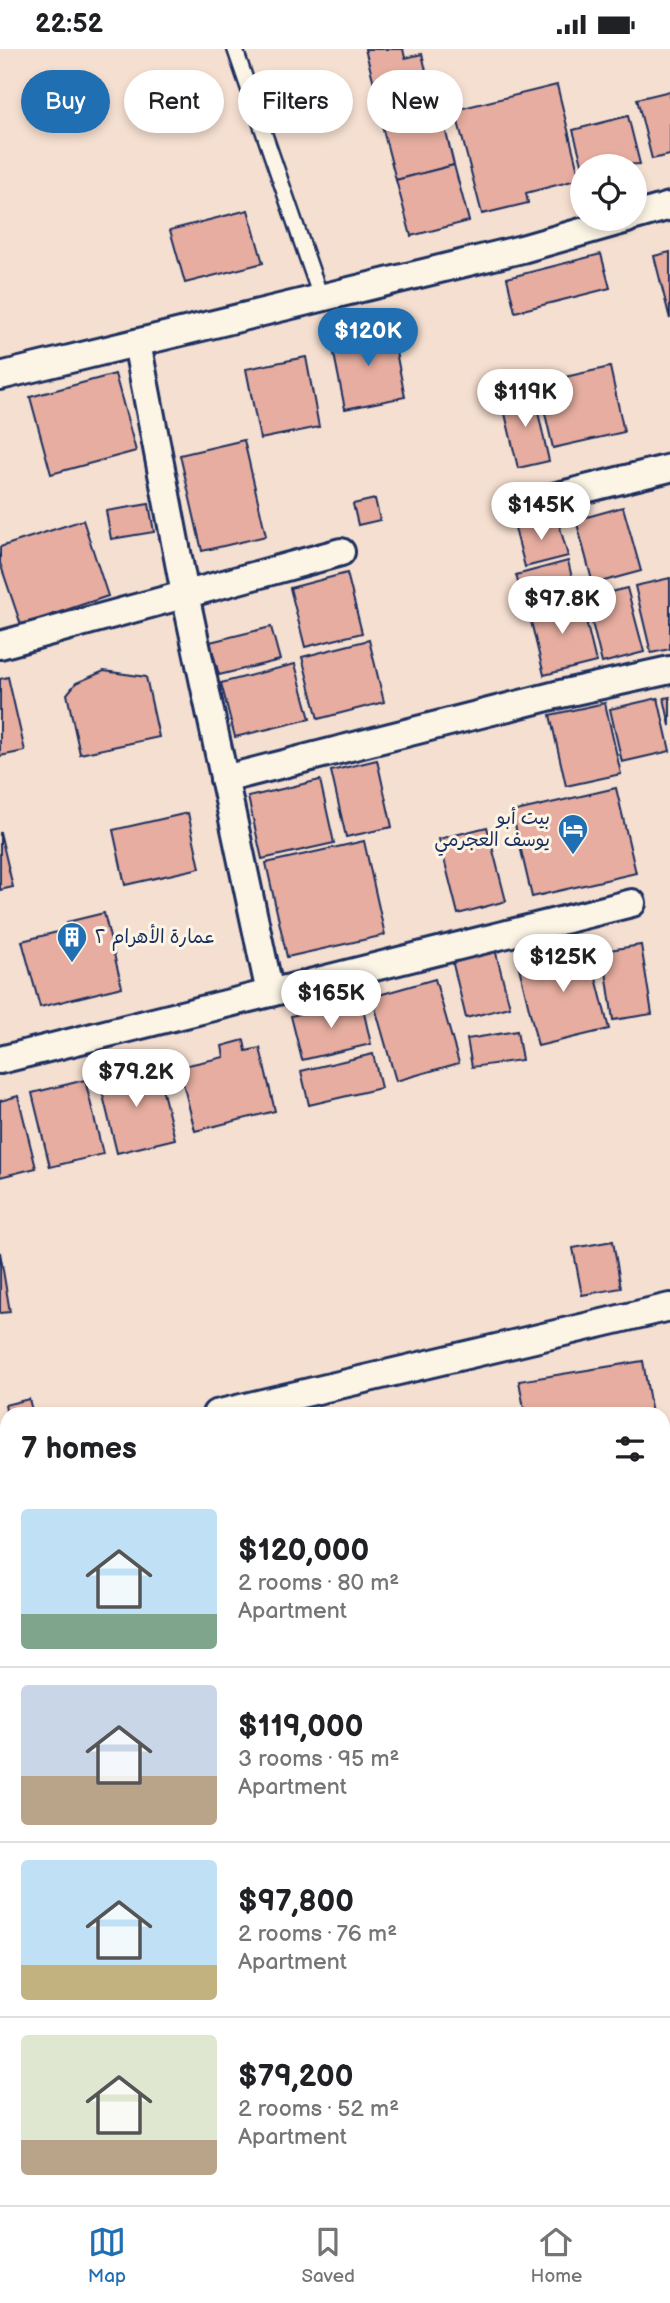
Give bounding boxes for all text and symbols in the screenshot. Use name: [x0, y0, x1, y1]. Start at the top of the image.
text: 22:52: [35, 9, 103, 40]
chip: Buy: [21, 70, 110, 133]
chip: Rent: [124, 70, 224, 133]
chip: Filters: [238, 70, 353, 133]
chip: New: [367, 70, 463, 133]
map controls: [570, 154, 647, 231]
button: locate: [570, 154, 647, 231]
pin: $120K: [319, 309, 417, 368]
text: $120K: [334, 317, 402, 345]
pin: $119K: [476, 369, 574, 429]
text: $119K: [493, 378, 557, 406]
pin: $145K: [492, 483, 590, 542]
text: $145K: [507, 491, 575, 519]
pin: $97.8K: [505, 577, 619, 636]
text: $97.8K: [524, 585, 600, 613]
place label: بيت أبو يوسف العجرمي: [434, 807, 550, 856]
hotel icon: بيت أبو يوسف العجرمي: [556, 812, 590, 856]
building icon: عمارة الأهرام ٢: [55, 920, 89, 964]
place label: عمارة الأهرام ٢: [95, 924, 216, 951]
pin: $125K: [514, 935, 612, 994]
text: $125K: [529, 943, 597, 971]
pin: $165K: [282, 971, 380, 1030]
text: $165K: [297, 979, 365, 1007]
pin: $79.2K: [79, 1049, 193, 1109]
text: $79.2K: [98, 1058, 174, 1086]
icon: filters: [611, 1430, 649, 1468]
text: 7 homes: [21, 1431, 137, 1467]
text: $120,000: [238, 1533, 369, 1569]
icon: home: [77, 1537, 161, 1621]
text: 2 rooms · 80 m²: [238, 1569, 399, 1597]
text: Apartment: [238, 1597, 347, 1625]
text: $119,000: [238, 1709, 363, 1745]
icon: home: [77, 1713, 161, 1797]
text: 3 rooms · 95 m²: [238, 1745, 399, 1773]
text: Apartment: [238, 1773, 347, 1801]
text: $97,800: [238, 1884, 354, 1920]
icon: home: [77, 1888, 161, 1972]
text: 2 rooms · 76 m²: [238, 1920, 397, 1948]
text: Apartment: [238, 1948, 347, 1976]
text: $79,200: [238, 2059, 353, 2095]
icon: home: [77, 2063, 161, 2147]
text: 2 rooms · 52 m²: [238, 2095, 399, 2123]
text: Apartment: [238, 2123, 347, 2151]
tab: Map: [88, 2223, 126, 2288]
tab: Saved: [302, 2223, 355, 2288]
tab: Home: [531, 2223, 582, 2288]

